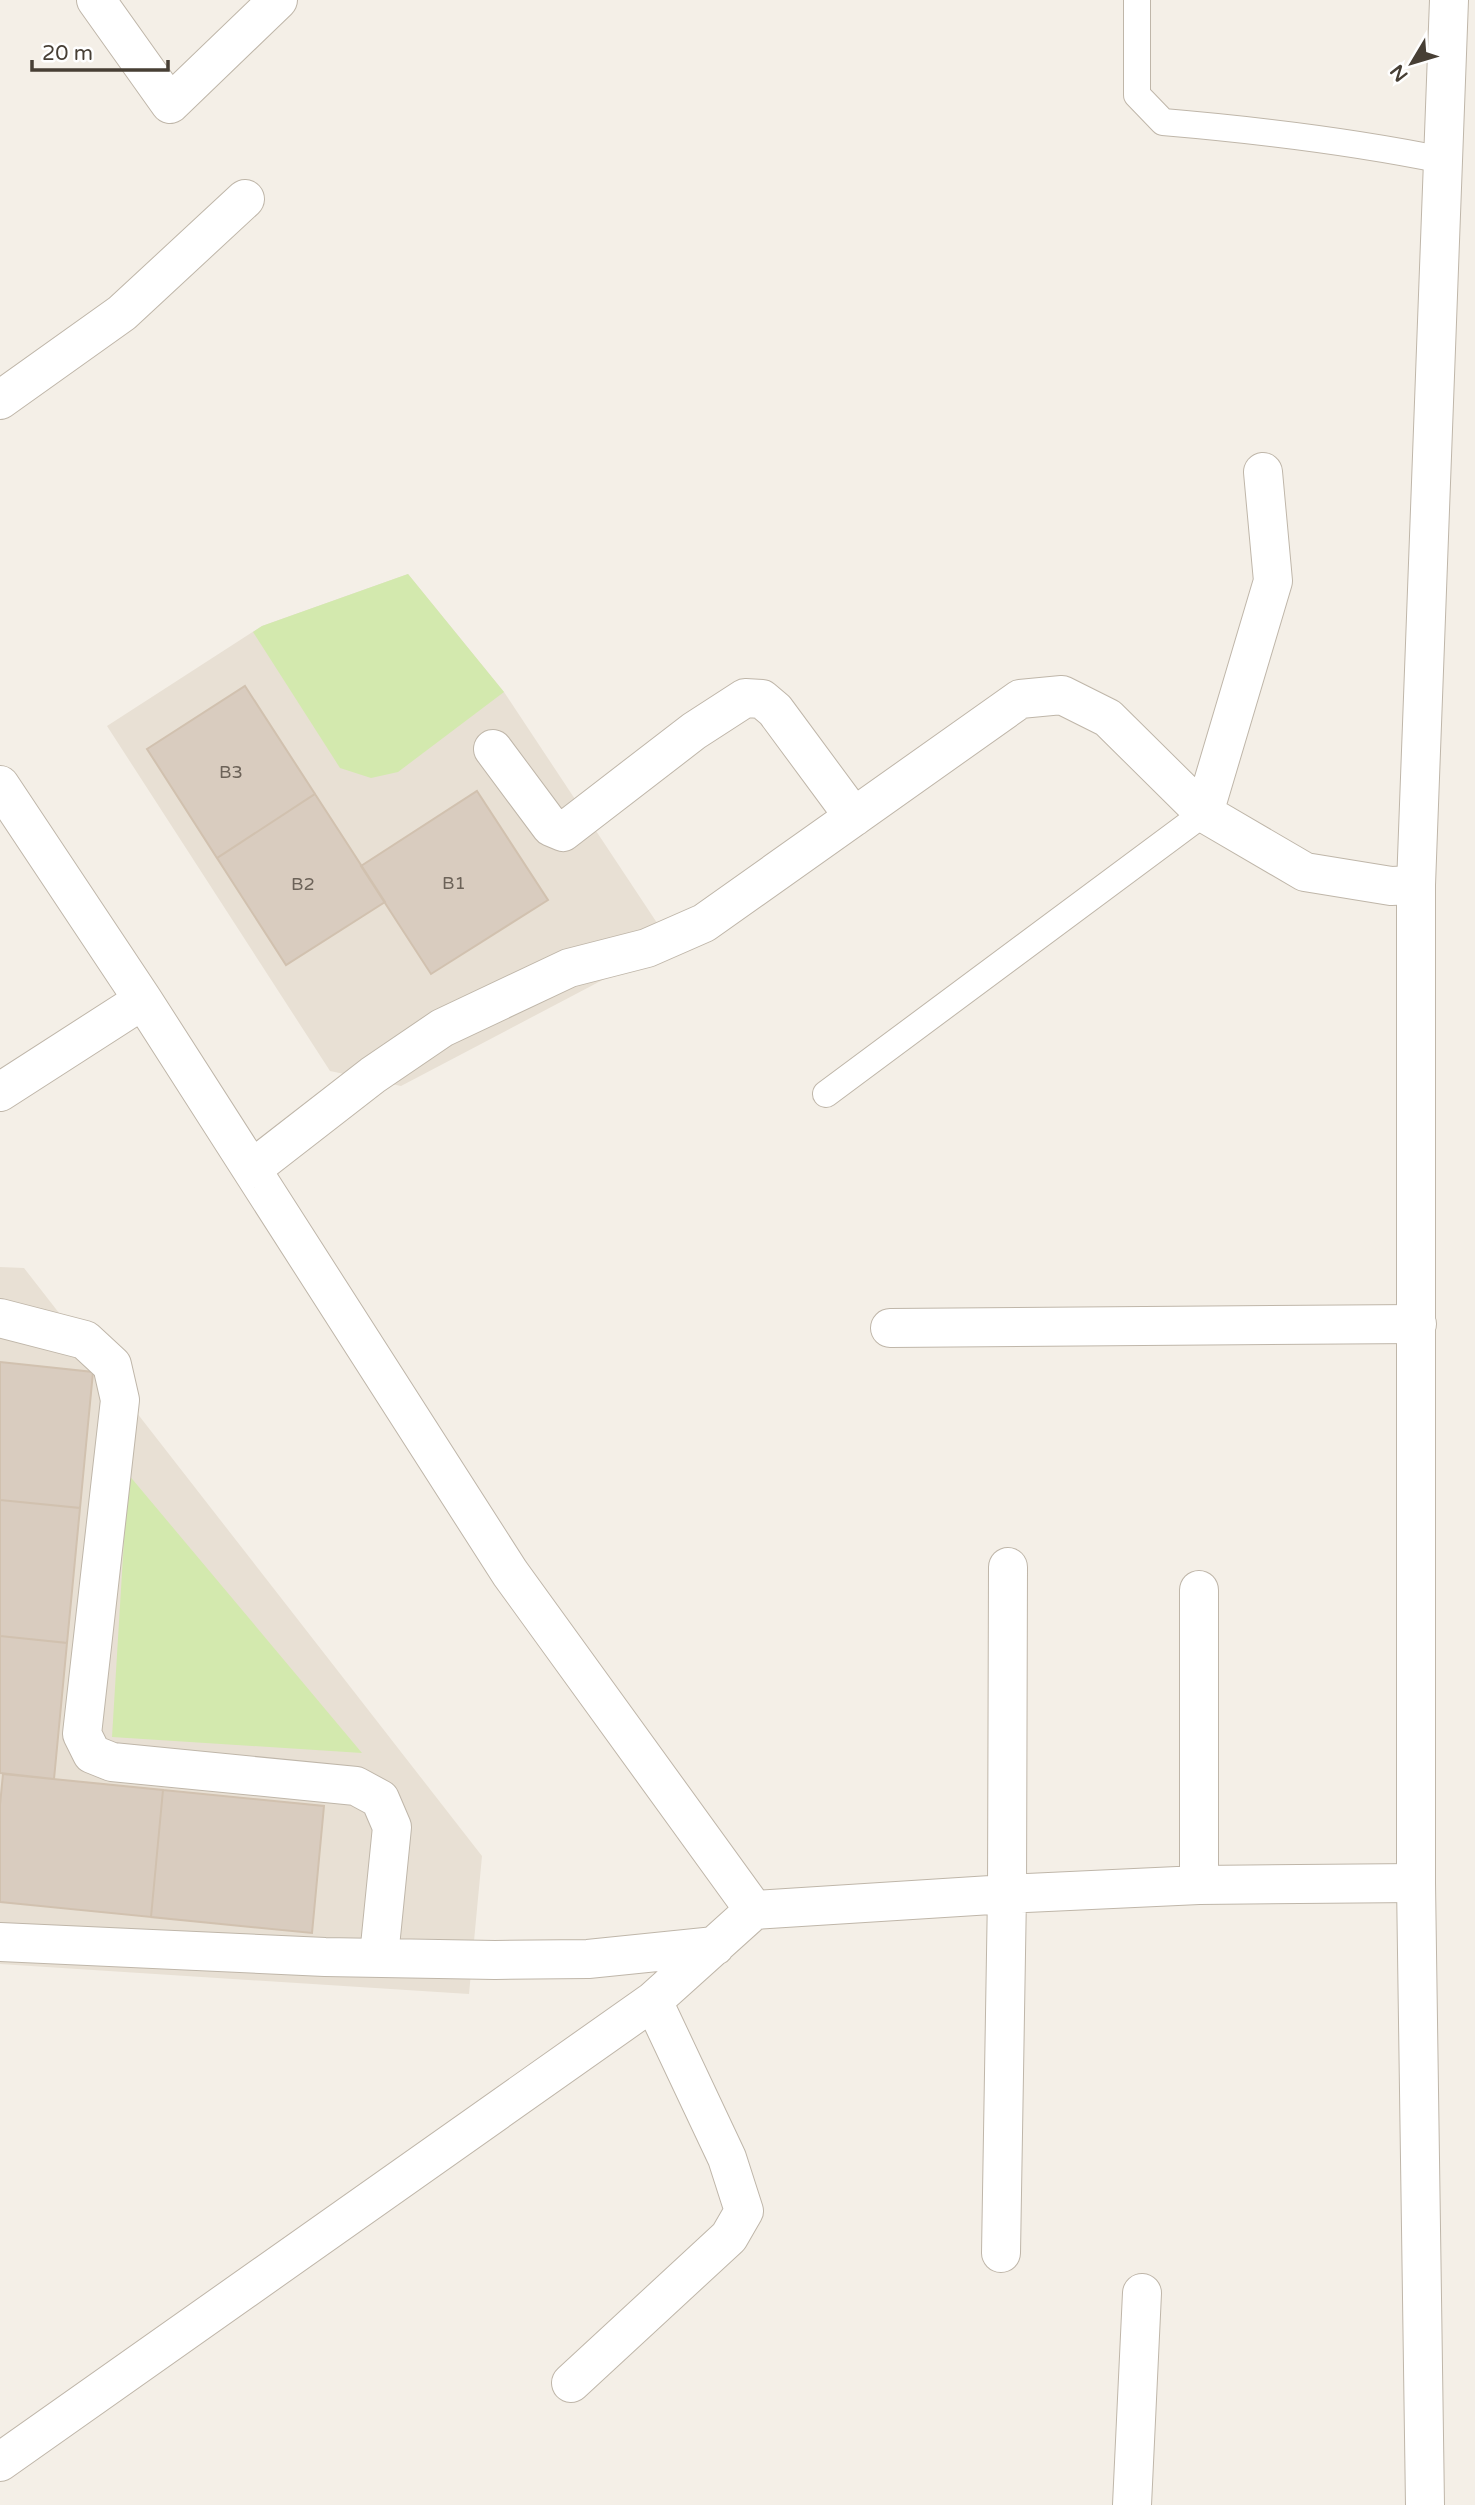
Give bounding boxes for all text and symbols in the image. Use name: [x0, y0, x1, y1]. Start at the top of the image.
scale bar: [32, 28, 168, 72]
north arrow: [1377, 28, 1447, 98]
text: 20 m: [42, 41, 93, 66]
text: N: [1386, 60, 1413, 86]
house number: B3: [219, 761, 243, 783]
house number: B1: [442, 872, 466, 894]
house number: B2: [291, 873, 315, 895]

